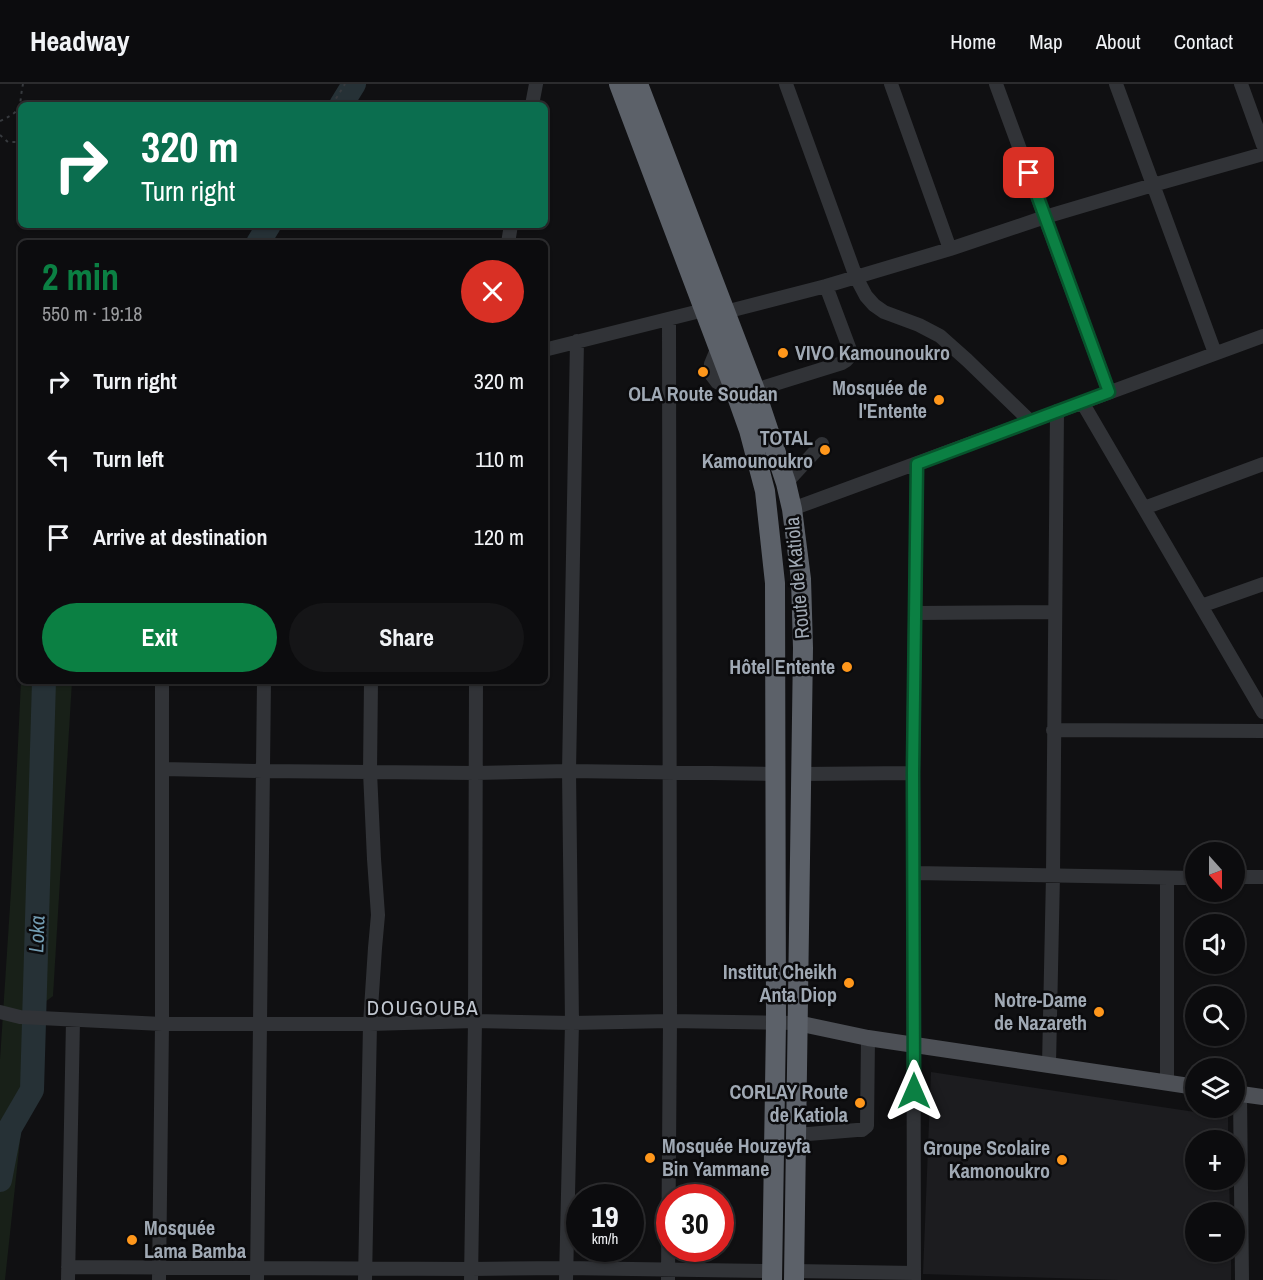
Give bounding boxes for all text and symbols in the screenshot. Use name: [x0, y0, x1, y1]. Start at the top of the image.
text: Headway: [30, 22, 130, 60]
text: Home: [950, 27, 996, 56]
text: Map: [1029, 27, 1063, 56]
text: About: [1096, 27, 1141, 56]
text: Contact: [1174, 27, 1233, 56]
text: 320 m: [141, 119, 239, 175]
icon: right: [42, 126, 120, 204]
pin: [1003, 147, 1054, 198]
icon: arrive: [1012, 156, 1045, 189]
text: Turn right: [141, 173, 235, 209]
text: 2 min: [42, 253, 119, 301]
button: close: [461, 260, 524, 323]
text: 550 m · 19:18: [42, 300, 142, 327]
place label: VIVO Kamounoukro: [795, 339, 950, 366]
marker: VIVO Kamounoukro: [776, 346, 790, 360]
icon: right: [42, 365, 75, 398]
marker: OLA Route Soudan: [696, 365, 710, 379]
text: Turn right: [93, 366, 177, 396]
text: 320 m: [474, 366, 524, 396]
place label: Mosquée de l'Entente: [832, 374, 927, 424]
place label: OLA Route Soudan: [628, 380, 778, 407]
marker: Mosquée de l'Entente: [932, 393, 946, 407]
place label: TOTAL Kamounoukro: [702, 424, 813, 474]
icon: left: [42, 443, 75, 476]
marker: TOTAL Kamounoukro: [818, 443, 832, 457]
text: Turn left: [93, 444, 164, 474]
text: 110 m: [475, 444, 524, 474]
street label: Route de Katiola: [778, 516, 815, 640]
icon: arrive: [42, 521, 75, 554]
text: Arrive at destination: [93, 522, 267, 552]
text: 120 m: [474, 522, 524, 552]
button: Exit: [42, 603, 277, 672]
button: Share: [289, 603, 524, 672]
place label: Hôtel Entente: [729, 653, 835, 680]
marker: Hôtel Entente: [840, 660, 854, 674]
north arrow: [1185, 842, 1245, 902]
map controls: [1185, 842, 1245, 1262]
button: sound: [1185, 914, 1245, 974]
water label: Loka: [21, 915, 52, 953]
place label: Institut Cheikh Anta Diop: [723, 958, 837, 1008]
marker: Institut Cheikh Anta Diop: [842, 976, 856, 990]
place label: Notre-Dame de Nazareth: [994, 986, 1087, 1036]
button: search: [1185, 986, 1245, 1046]
district label: DOUGOUBA: [367, 993, 479, 1022]
marker: Notre-Dame de Nazareth: [1092, 1005, 1106, 1019]
button: layers: [1185, 1058, 1245, 1118]
position arrow: [882, 1059, 946, 1123]
place label: CORLAY Route de Katiola: [730, 1078, 848, 1128]
marker: CORLAY Route de Katiola: [853, 1096, 867, 1110]
button: +: [1185, 1130, 1245, 1190]
place label: Mosquée Houzeyfa Bin Yammane: [662, 1132, 811, 1182]
place label: Groupe Scolaire Kamonoukro: [923, 1134, 1050, 1184]
marker: Mosquée Houzeyfa Bin Yammane: [643, 1151, 657, 1165]
marker: Groupe Scolaire Kamonoukro: [1055, 1153, 1069, 1167]
speed limit sign: 30: [656, 1184, 734, 1262]
text: 19: [591, 1196, 619, 1236]
button: −: [1185, 1202, 1245, 1262]
place label: Mosquée Lama Bamba: [144, 1214, 246, 1264]
text: km/h: [592, 1228, 618, 1249]
marker: Mosquée Lama Bamba: [125, 1233, 139, 1247]

